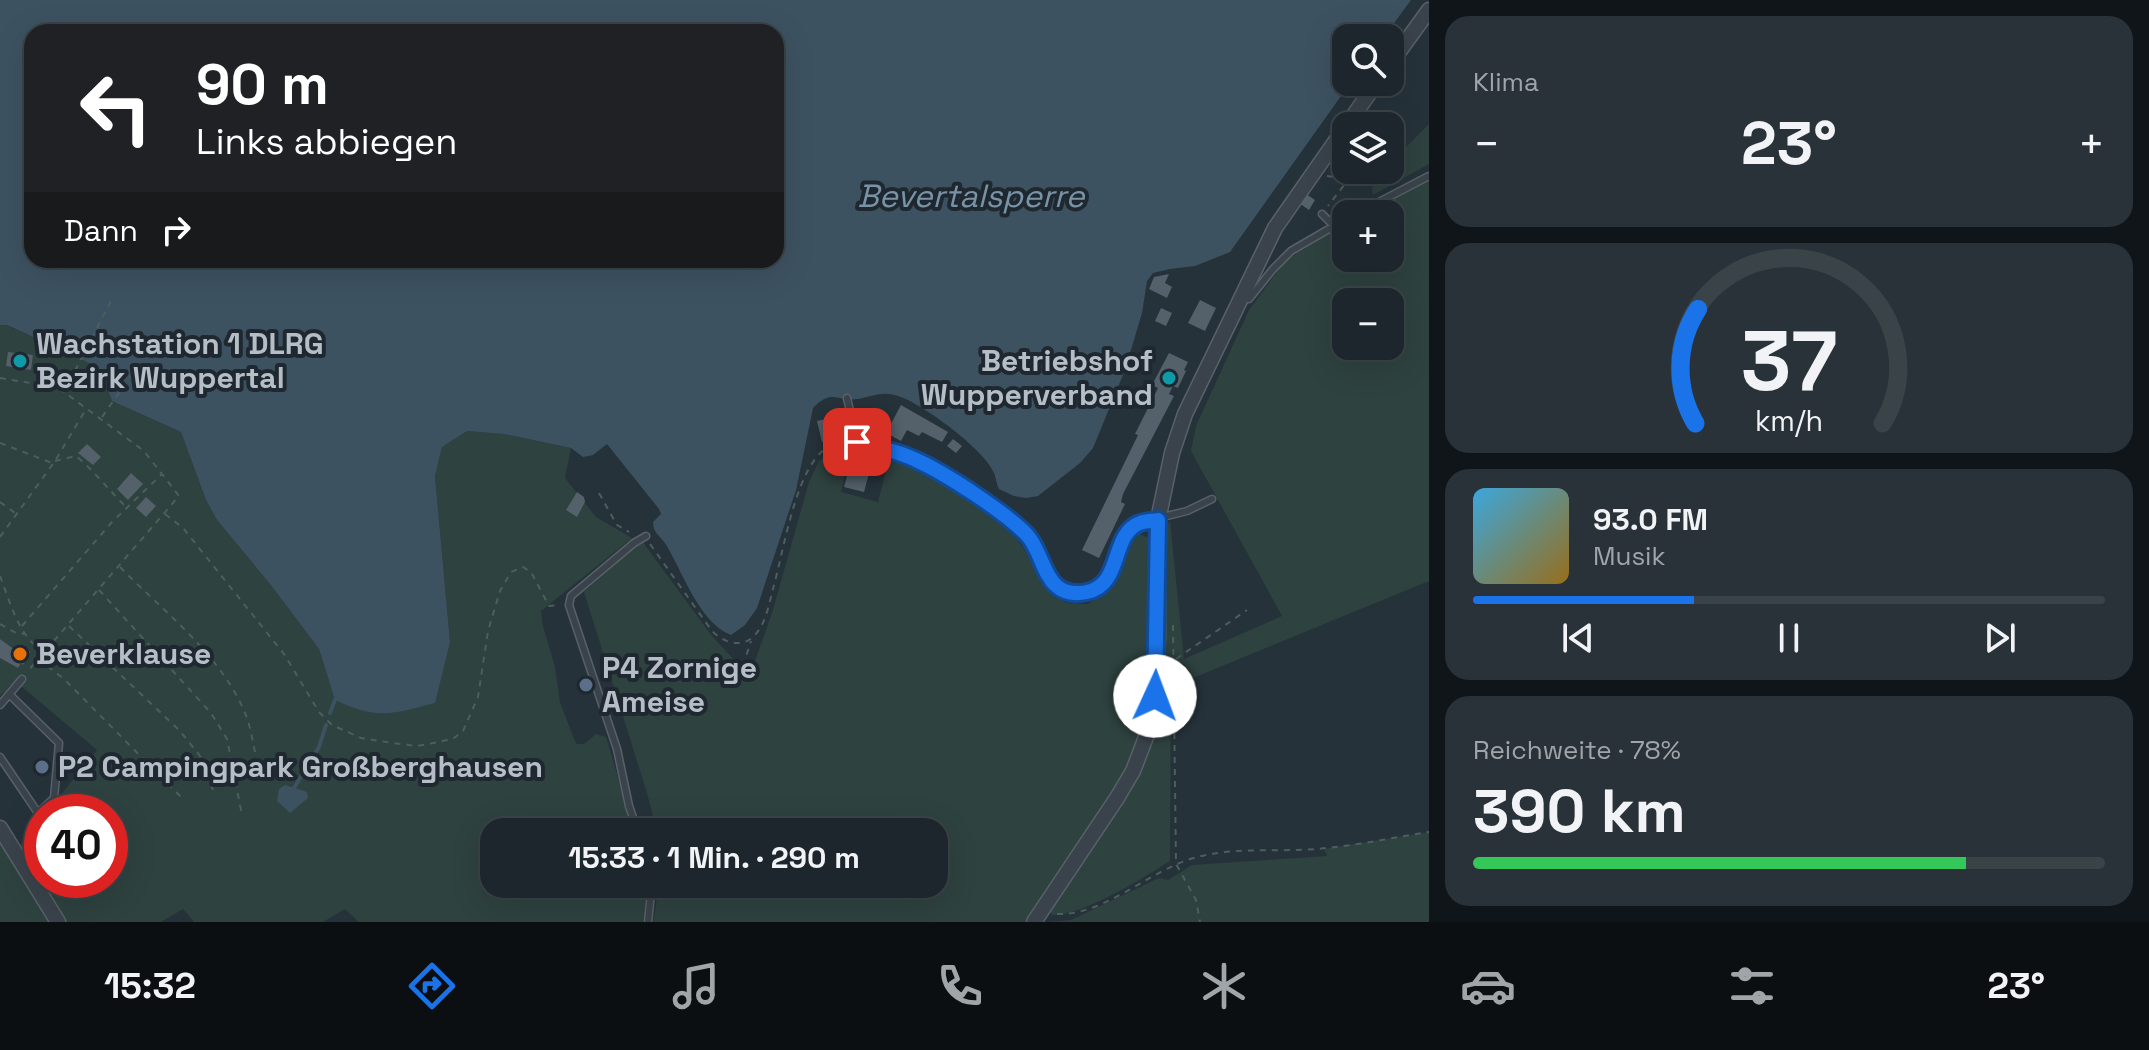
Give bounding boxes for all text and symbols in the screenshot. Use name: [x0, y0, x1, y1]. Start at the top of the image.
map controls: [1332, 24, 1404, 360]
button: search: [1332, 24, 1404, 96]
text: 90 m: [196, 49, 329, 120]
icon: left: [64, 56, 168, 160]
text: Klima: [1473, 65, 1539, 99]
text: 23°: [1741, 105, 1837, 182]
button: layers: [1332, 112, 1404, 184]
text: −: [1473, 116, 1500, 172]
text: +: [2078, 116, 2105, 172]
text: Links abbiegen: [196, 119, 457, 165]
water label: Bevertalsperre: [858, 176, 1085, 216]
button: +: [1332, 200, 1404, 272]
icon: right: [154, 208, 198, 252]
text: Dann: [64, 211, 138, 250]
button: −: [1332, 288, 1404, 360]
text: 37: [1741, 307, 1837, 413]
place label: Wachstation 1 DLRG Bezirk Wuppertal: [36, 324, 324, 397]
place label: Betriebshof Wupperverband: [921, 341, 1153, 414]
marker: Wachstation 1 DLRG Bezirk Wuppertal: [11, 352, 29, 370]
marker: Betriebshof Wupperverband: [1160, 369, 1178, 387]
text: km/h: [1755, 403, 1823, 439]
pin: [823, 408, 891, 476]
icon: arrive: [835, 420, 879, 464]
text: 93.0 FM: [1593, 500, 1708, 539]
text: Musik: [1593, 539, 1665, 573]
icon: previous: [1556, 616, 1600, 660]
icon: pause: [1767, 616, 1811, 660]
icon: next: [1978, 616, 2022, 660]
place label: Beverklause: [36, 634, 211, 673]
marker: Beverklause: [11, 645, 29, 663]
place label: P4 Zornige Ameise: [602, 648, 757, 721]
position arrow: [1113, 654, 1197, 738]
marker: P4 Zornige Ameise: [577, 676, 595, 694]
text: Reichweite · 78%: [1473, 733, 1681, 767]
place label: P2 Campingpark Großberghausen: [58, 747, 543, 786]
marker: P2 Campingpark Großberghausen: [33, 758, 51, 776]
text: 390 km: [1473, 773, 1686, 850]
speed limit sign: 40: [24, 794, 128, 898]
text: 15:33 · 1 Min. · 290 m: [568, 838, 860, 877]
icon: directions: [404, 958, 460, 1014]
icon: music: [668, 958, 724, 1014]
icon: phone: [932, 958, 988, 1014]
icon: climate: [1196, 958, 1252, 1014]
icon: car: [1460, 958, 1516, 1014]
icon: filters: [1724, 958, 1780, 1014]
text: 15:32: [104, 963, 196, 1009]
text: 23°: [1988, 963, 2045, 1009]

